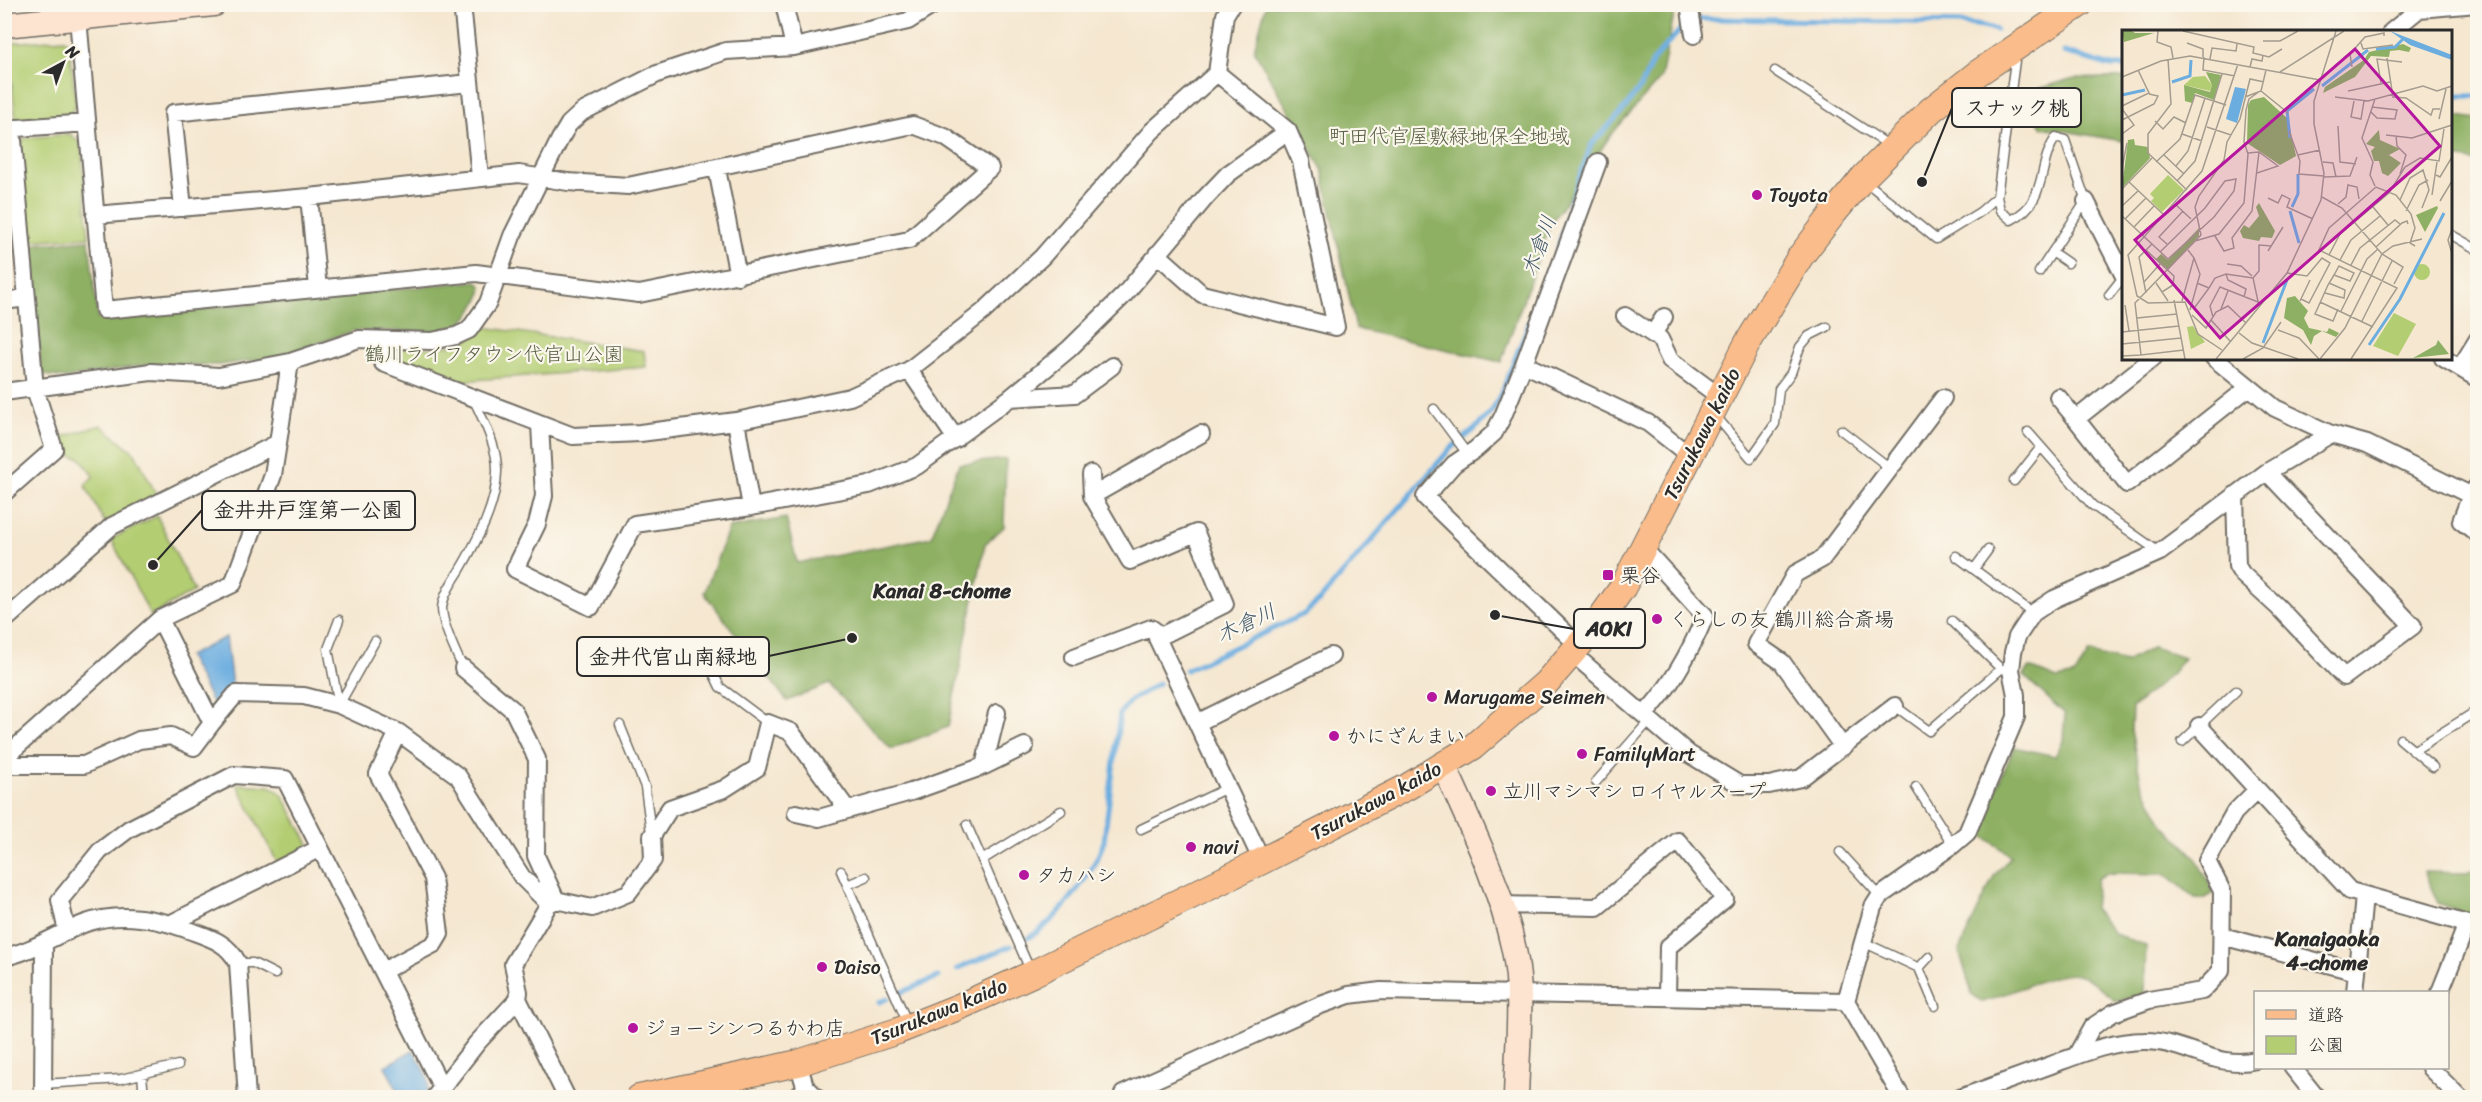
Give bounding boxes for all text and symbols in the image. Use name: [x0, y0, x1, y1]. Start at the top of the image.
inset map: [2122, 30, 2452, 360]
north arrow: [33, 33, 93, 93]
text: N: [58, 37, 87, 67]
callout: スナック桃: [1952, 88, 2081, 127]
text: スナック桃: [1965, 89, 2069, 127]
park label: 町田代官屋敷緑地保全地域: [1329, 119, 1569, 154]
place label: Toyota: [1769, 178, 1828, 213]
marker: Toyota: [1750, 188, 1764, 202]
water label: 木倉川: [1510, 210, 1568, 282]
park label: 鶴川ライフタウン代官山公園: [365, 337, 623, 372]
street label: Tsurukawa kaido: [1654, 362, 1750, 506]
callout: 金井井戸窪第一公園: [202, 491, 415, 530]
text: 金井井戸窪第一公園: [214, 491, 403, 529]
place label: 栗谷: [1620, 558, 1660, 593]
marker: 栗谷: [1601, 568, 1615, 582]
district label: Kanai 8-chome: [872, 572, 1011, 610]
water label: 木倉川: [1209, 592, 1283, 654]
place label: くらしの友 鶴川総合斎場: [1669, 602, 1894, 637]
callout: AOKI: [1574, 609, 1645, 648]
text: AOKI: [1585, 610, 1633, 648]
marker: くらしの友 鶴川総合斎場: [1650, 612, 1664, 626]
callout: 金井代官山南緑地: [577, 637, 769, 676]
text: 金井代官山南緑地: [589, 638, 757, 676]
place label: Marugame Seimen: [1444, 680, 1605, 715]
marker: Marugame Seimen: [1425, 690, 1439, 704]
place label: かにざんまい: [1346, 719, 1466, 754]
marker: かにざんまい: [1327, 729, 1341, 743]
place label: FamilyMart: [1594, 737, 1696, 772]
marker: FamilyMart: [1575, 747, 1589, 761]
street label: Tsurukawa kaido: [1304, 752, 1448, 850]
place label: 立川マシマシ ロイヤルスープ: [1503, 774, 1766, 809]
marker: 立川マシマシ ロイヤルスープ: [1484, 784, 1498, 798]
place label: navi: [1203, 830, 1240, 865]
marker: navi: [1184, 840, 1198, 854]
place label: タカハシ: [1036, 858, 1116, 893]
marker: タカハシ: [1017, 868, 1031, 882]
district label: Kanaigaoka 4-chome: [2274, 920, 2380, 982]
place label: Daiso: [834, 950, 881, 985]
marker: Daiso: [815, 960, 829, 974]
street label: Tsurukawa kaido: [865, 969, 1013, 1055]
legend: [2254, 991, 2449, 1069]
text: 道路: [2308, 999, 2344, 1031]
place label: ジョーシンつるかわ店: [645, 1011, 845, 1046]
marker: ジョーシンつるかわ店: [626, 1021, 640, 1035]
text: 公園: [2308, 1029, 2344, 1061]

